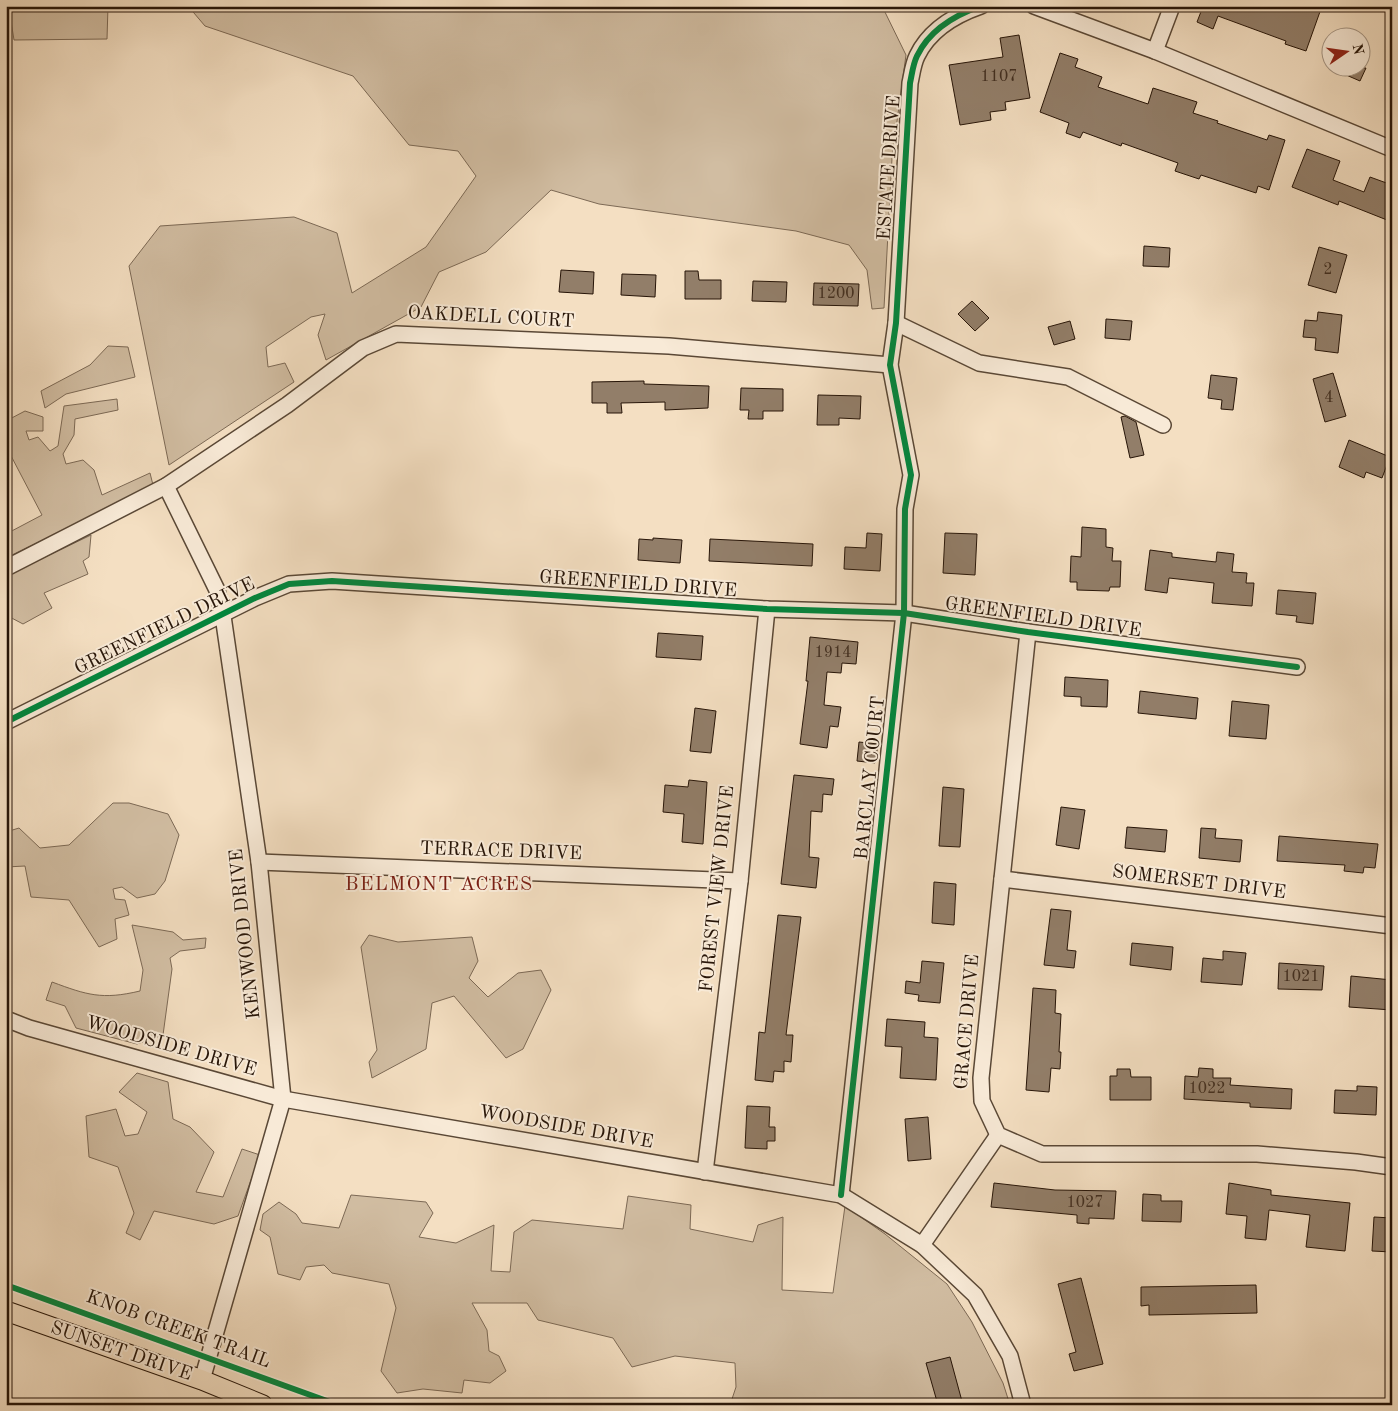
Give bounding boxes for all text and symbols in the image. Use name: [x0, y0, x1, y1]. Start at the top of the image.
north arrow: [1320, 28, 1370, 78]
text: N: [1350, 43, 1366, 56]
house number: 1107: [980, 69, 1018, 85]
street label: ESTATE DRIVE: [875, 95, 905, 241]
house number: 2: [1323, 262, 1333, 278]
house number: 1200: [817, 286, 855, 302]
street label: OAKDELL COURT: [407, 304, 575, 332]
house number: 4: [1324, 390, 1334, 406]
street label: GREENFIELD DRIVE: [539, 569, 737, 601]
street label: GREENFIELD DRIVE: [72, 575, 258, 679]
street label: GREENFIELD DRIVE: [944, 595, 1142, 641]
house number: 1914: [814, 645, 852, 661]
street label: BARCLAY COURT: [853, 695, 889, 861]
street label: FOREST VIEW DRIVE: [698, 785, 738, 993]
street label: TERRACE DRIVE: [420, 840, 582, 864]
street label: KENWOOD DRIVE: [228, 848, 264, 1020]
street label: SOMERSET DRIVE: [1111, 863, 1287, 903]
district label: BELMONT ACRES: [345, 875, 533, 895]
street label: GRACE DRIVE: [953, 954, 983, 1090]
house number: 1021: [1282, 969, 1320, 985]
street label: WOODSIDE DRIVE: [83, 1014, 259, 1080]
house number: 1022: [1188, 1081, 1226, 1097]
street label: WOODSIDE DRIVE: [477, 1103, 655, 1153]
house number: 1027: [1066, 1195, 1104, 1211]
street label: KNOB CREEK TRAIL: [83, 1288, 273, 1372]
street label: SUNSET DRIVE: [48, 1319, 194, 1385]

